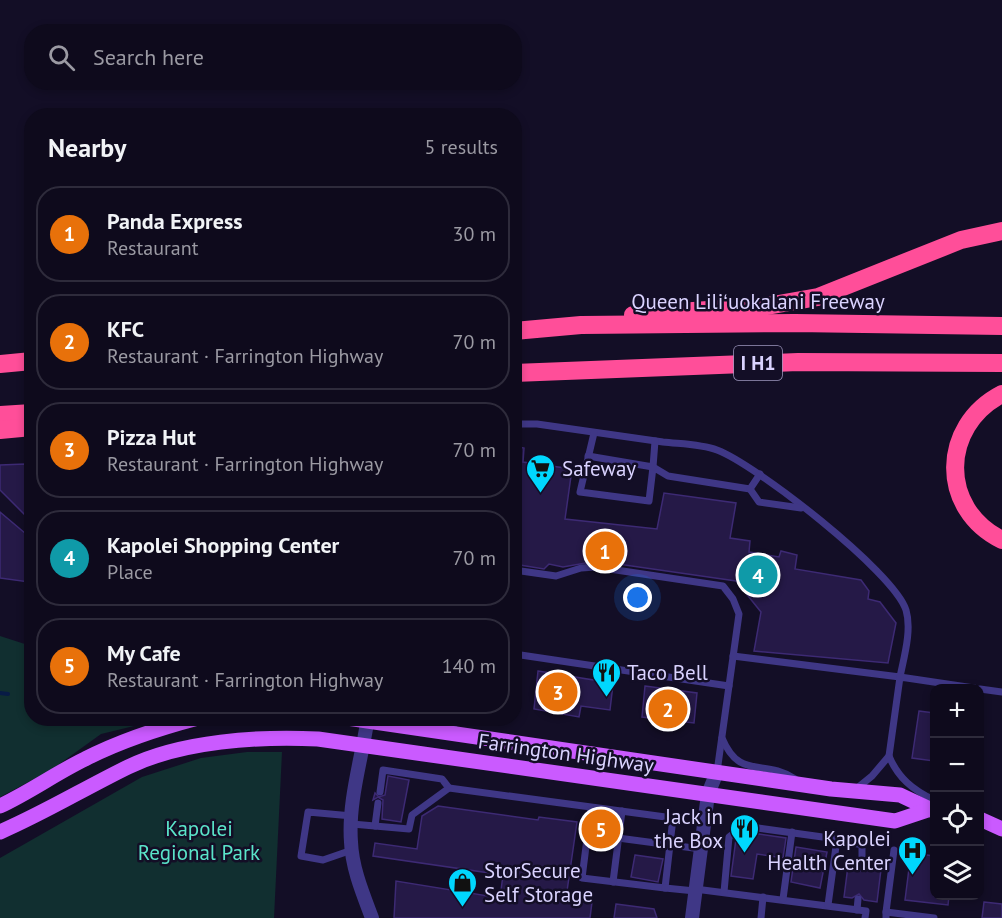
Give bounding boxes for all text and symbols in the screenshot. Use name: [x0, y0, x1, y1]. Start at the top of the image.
search box: [24, 24, 522, 90]
icon: search: [45, 41, 78, 74]
text: Search here: [93, 43, 204, 71]
text: Nearby: [48, 131, 126, 164]
text: 5 results: [425, 134, 498, 160]
text: Panda Express: [107, 207, 243, 235]
text: 1: [64, 221, 75, 247]
text: 30 m: [453, 221, 496, 247]
text: Restaurant: [107, 235, 198, 261]
street label: Queen Liliʻuokalani Freeway: [631, 288, 885, 315]
text: KFC: [107, 315, 144, 343]
text: 2: [64, 329, 75, 355]
text: 70 m: [453, 329, 496, 355]
text: Restaurant · Farrington Highway: [107, 343, 383, 369]
road number: I H1: [734, 346, 782, 380]
text: Pizza Hut: [107, 423, 196, 451]
text: 3: [64, 437, 75, 463]
text: 70 m: [453, 437, 496, 463]
text: Restaurant · Farrington Highway: [107, 451, 383, 477]
supermarket icon: Safeway: [525, 452, 557, 494]
place label: Safeway: [562, 455, 636, 482]
pin: 1: [586, 528, 624, 574]
text: Kapolei Shopping Center: [107, 531, 339, 559]
text: 4: [64, 545, 75, 571]
text: 70 m: [453, 545, 496, 571]
pin: 4: [738, 552, 777, 598]
text: Place: [107, 559, 153, 585]
your location: [623, 583, 652, 612]
text: My Cafe: [107, 639, 181, 667]
text: 5: [64, 653, 75, 679]
text: 140 m: [442, 653, 496, 679]
restaurant icon: Taco Bell: [590, 656, 622, 698]
place label: Taco Bell: [627, 659, 708, 686]
text: Restaurant · Farrington Highway: [107, 667, 383, 693]
pin: 3: [538, 670, 578, 714]
map controls: [930, 684, 984, 900]
button: +: [930, 684, 984, 738]
pin: 2: [648, 686, 688, 732]
street label: Farrington Highway: [476, 727, 656, 779]
button: −: [930, 738, 984, 792]
button: locate: [930, 792, 984, 846]
place label: Jack in the Box: [654, 803, 723, 854]
pin: 5: [582, 806, 620, 852]
restaurant icon: Jack in the Box: [728, 812, 760, 854]
park label: Kapolei Regional Park: [138, 815, 260, 866]
place label: Kapolei Health Center: [767, 825, 891, 876]
hospital icon: Kapolei Health Center: [896, 834, 928, 876]
button: layers: [930, 846, 984, 900]
place label: StorSecure Self Storage: [484, 857, 593, 908]
shop icon: StorSecure Self Storage: [447, 866, 479, 908]

